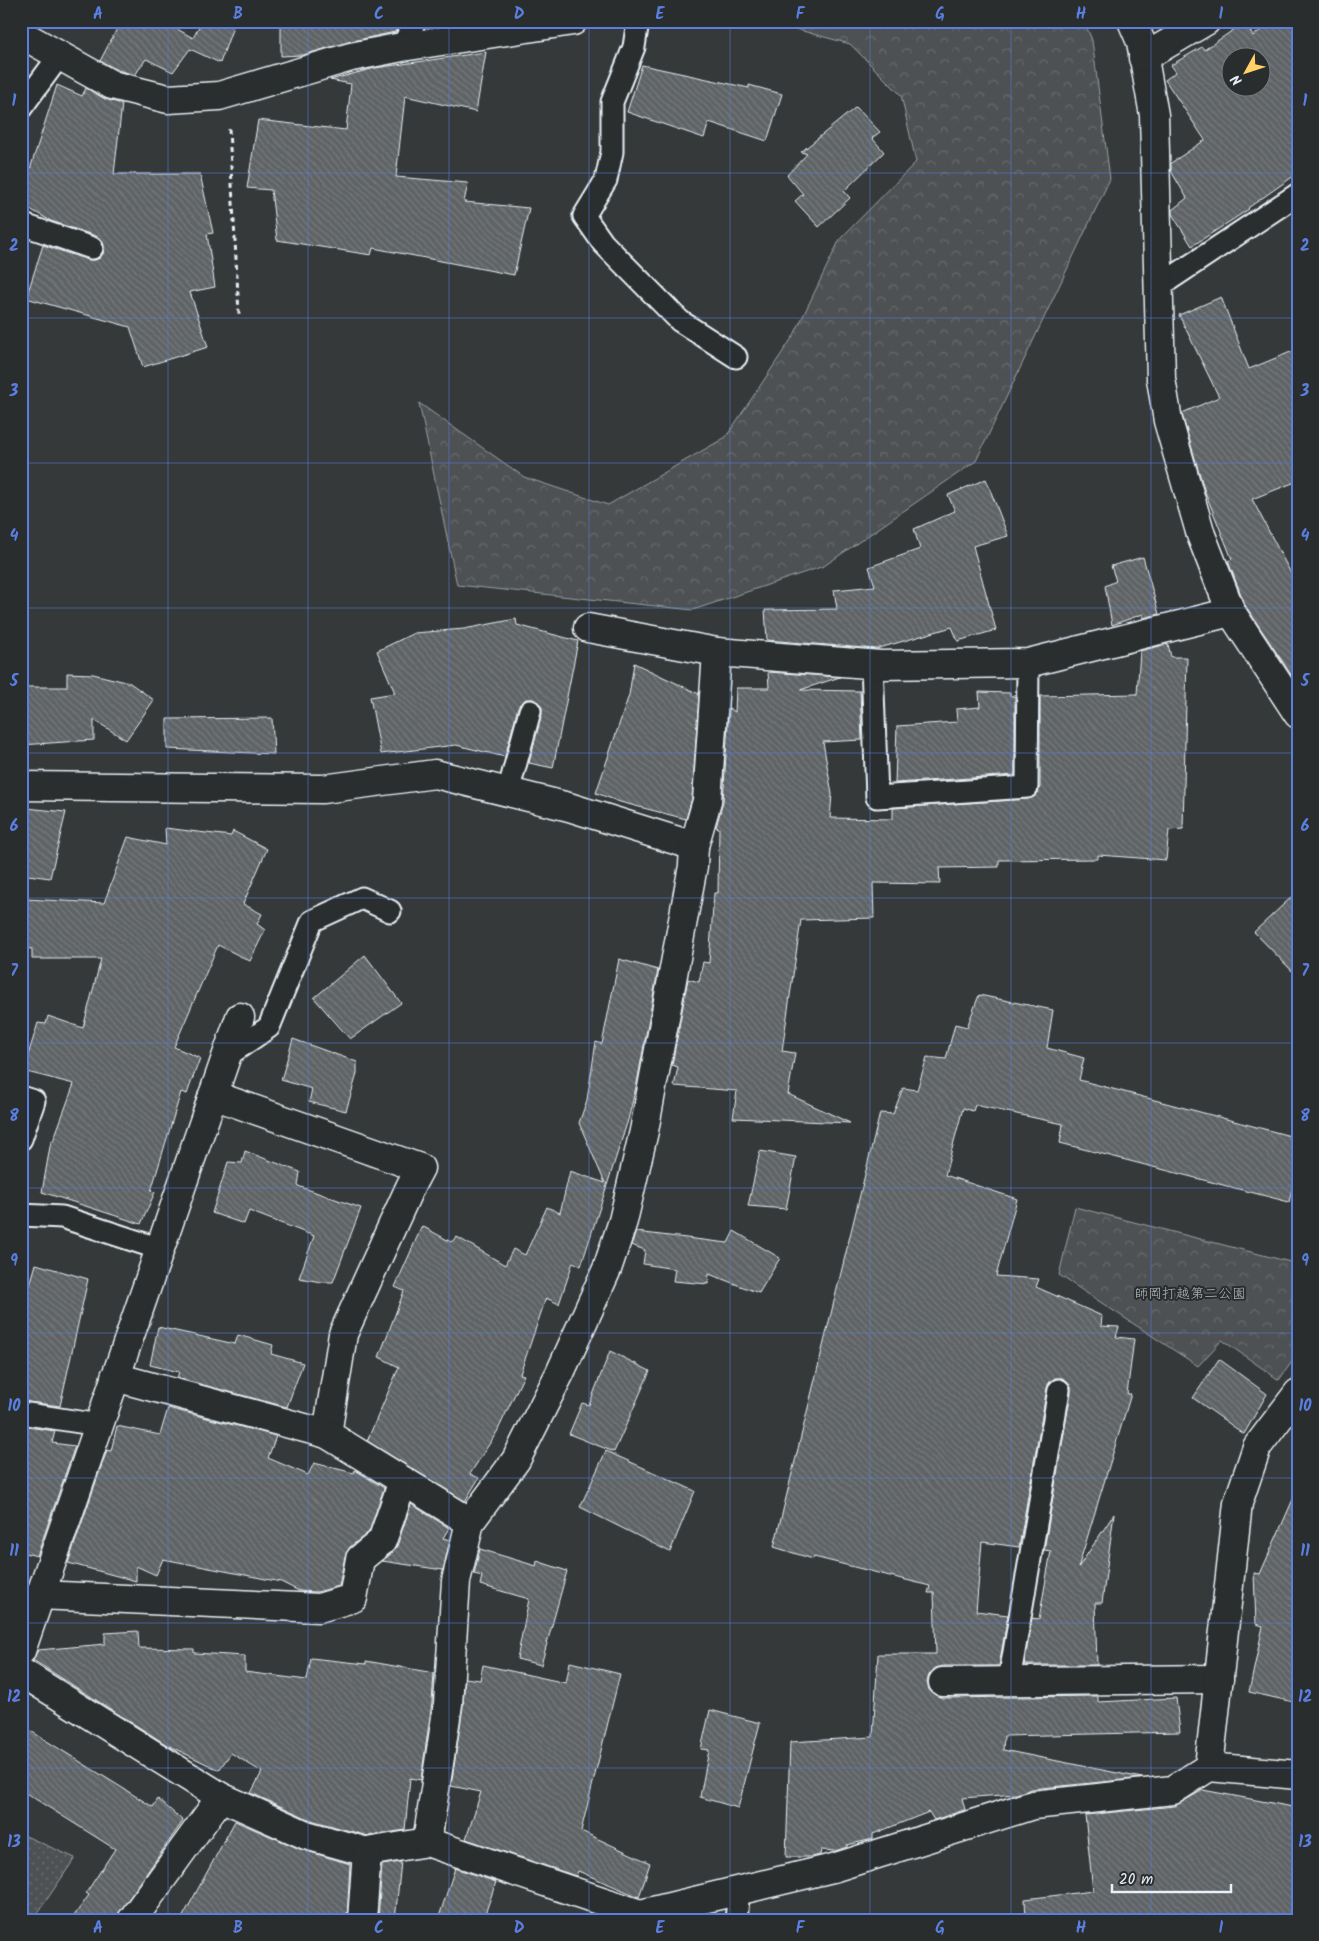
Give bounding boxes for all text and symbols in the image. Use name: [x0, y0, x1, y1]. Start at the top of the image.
text: A: [93, 2, 103, 27]
text: B: [233, 2, 243, 27]
text: C: [374, 2, 384, 27]
text: D: [514, 2, 525, 27]
text: E: [656, 2, 666, 27]
text: F: [796, 2, 806, 27]
text: G: [935, 2, 945, 27]
text: H: [1076, 2, 1086, 27]
text: I: [1219, 2, 1224, 27]
north arrow: [1222, 48, 1272, 98]
text: N: [1225, 69, 1248, 90]
text: 1: [12, 89, 17, 114]
text: 1: [1303, 89, 1308, 114]
text: 2: [9, 234, 19, 259]
text: 2: [1300, 234, 1310, 259]
text: 3: [9, 379, 19, 404]
text: 3: [1300, 379, 1310, 404]
text: 4: [10, 524, 19, 549]
text: 4: [1301, 524, 1310, 549]
text: 5: [9, 669, 20, 694]
text: 5: [1300, 669, 1311, 694]
text: 6: [10, 814, 19, 839]
text: 6: [1301, 814, 1310, 839]
text: 7: [10, 959, 18, 984]
text: 7: [1301, 959, 1309, 984]
text: 8: [9, 1104, 19, 1129]
text: 8: [1300, 1104, 1310, 1129]
text: 9: [10, 1249, 18, 1274]
text: 9: [1301, 1249, 1309, 1274]
park label: 師岡打越第二公園: [1134, 1283, 1246, 1305]
text: 10: [7, 1394, 21, 1419]
text: 10: [1298, 1394, 1312, 1419]
text: 11: [9, 1539, 19, 1564]
text: 11: [1300, 1539, 1310, 1564]
text: 12: [7, 1685, 21, 1710]
text: 12: [1298, 1685, 1312, 1710]
text: 13: [7, 1830, 21, 1855]
text: 13: [1298, 1830, 1312, 1855]
scale bar: [1112, 1861, 1230, 1893]
text: 20 m: [1119, 1868, 1153, 1892]
text: A: [93, 1916, 103, 1941]
text: B: [233, 1916, 243, 1941]
text: C: [374, 1916, 384, 1941]
text: D: [514, 1916, 525, 1941]
text: E: [656, 1916, 666, 1941]
text: F: [796, 1916, 806, 1941]
text: G: [935, 1916, 945, 1941]
text: H: [1076, 1916, 1086, 1941]
text: I: [1219, 1916, 1224, 1941]

